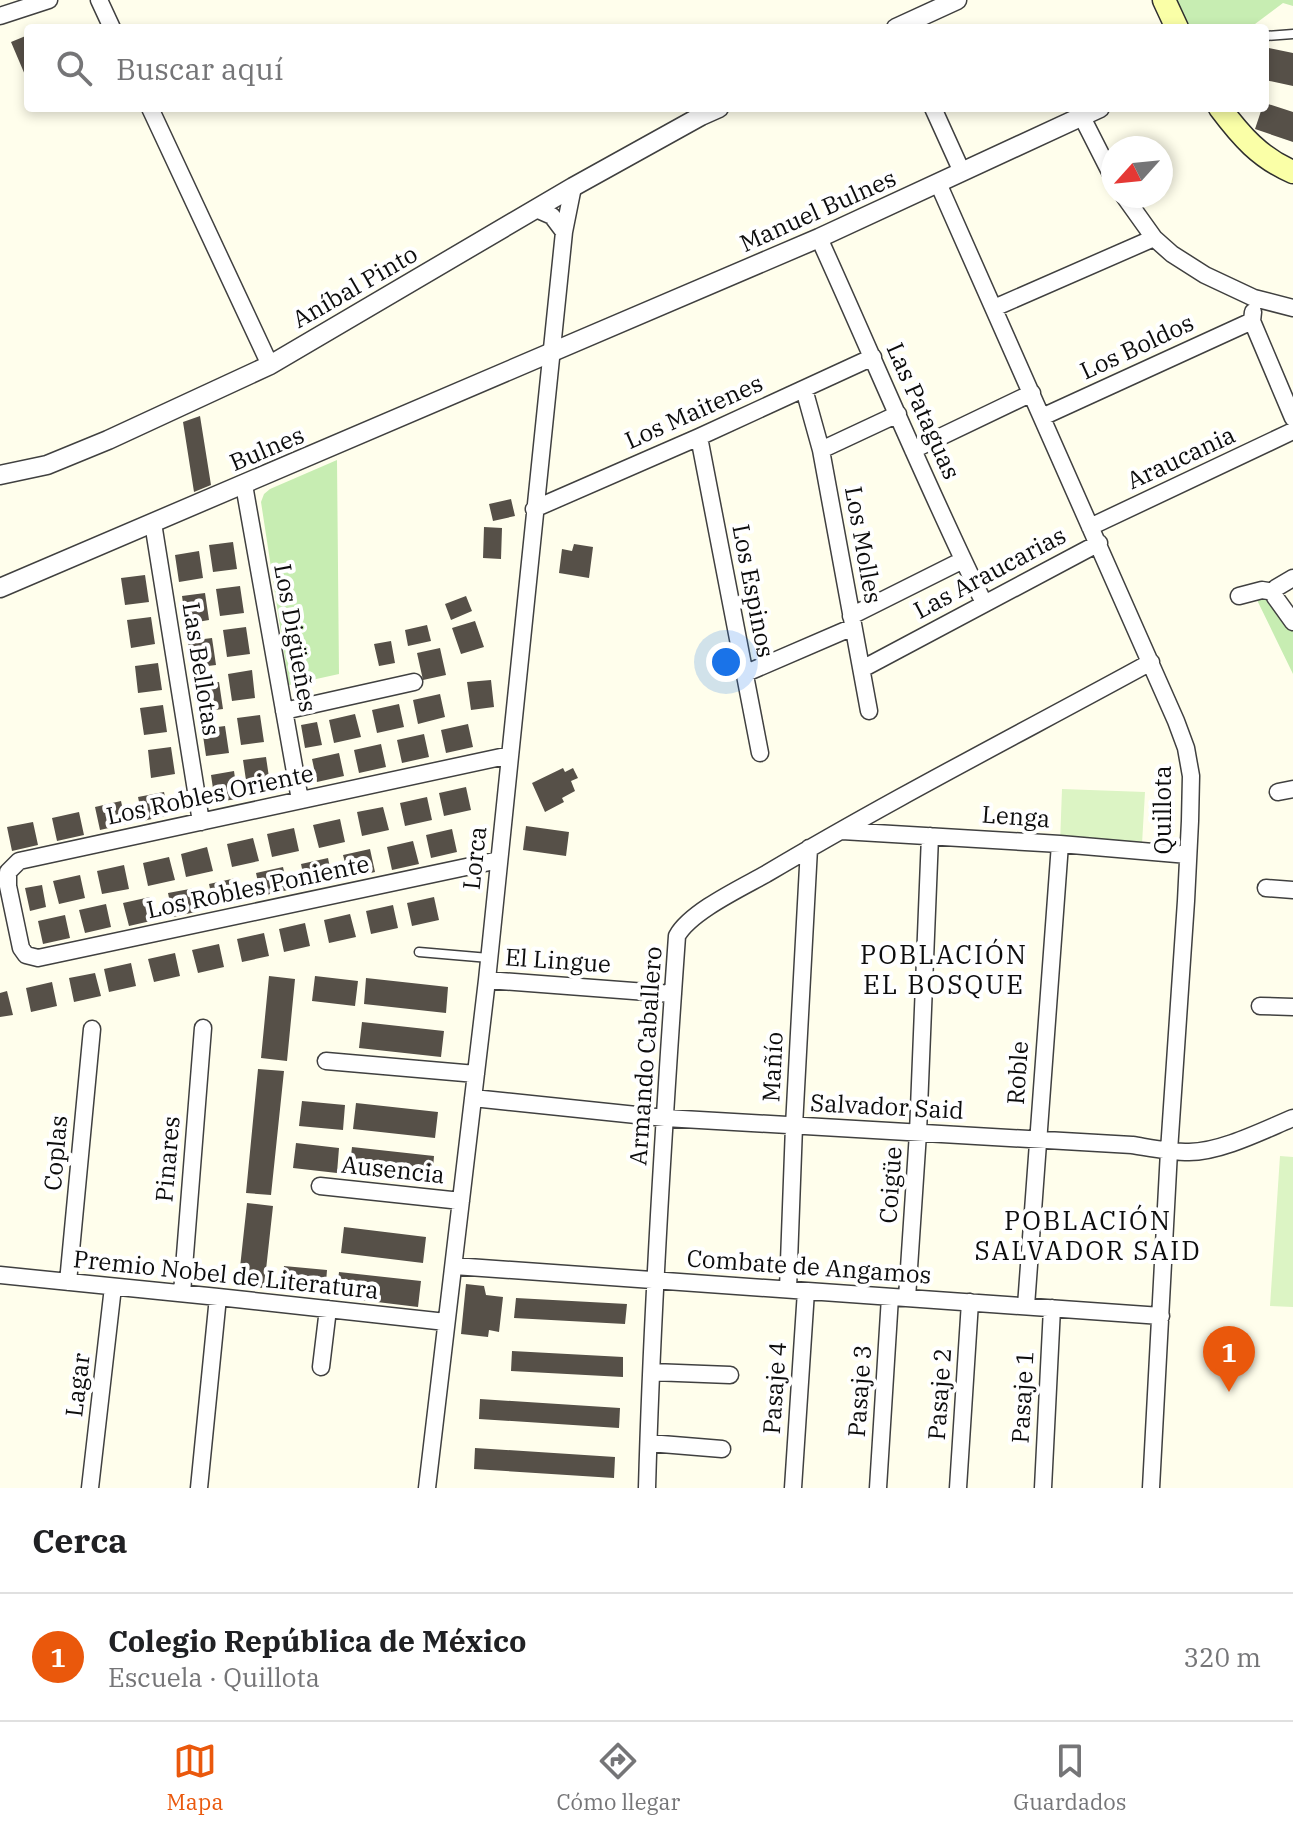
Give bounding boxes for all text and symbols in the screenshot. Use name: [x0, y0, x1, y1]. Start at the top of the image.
search box: [24, 24, 1269, 112]
icon: search: [52, 46, 96, 90]
text: Buscar aquí: [116, 49, 283, 88]
north arrow: [1101, 136, 1173, 208]
street label: Manuel Bulnes: [734, 161, 901, 259]
street label: Aníbal Pinto: [286, 237, 423, 335]
street label: Los Boldos: [1075, 306, 1199, 386]
street label: Las Pataguas: [880, 337, 968, 484]
street label: Los Maitenes: [620, 366, 768, 456]
street label: Bulnes: [225, 418, 309, 478]
street label: Araucania: [1121, 418, 1240, 496]
street label: Los Molles: [838, 484, 890, 606]
street label: Las Araucarias: [908, 519, 1071, 626]
street label: Los Espinos: [725, 521, 783, 660]
street label: Los Digüeñes: [267, 561, 325, 715]
street label: Las Bellotas: [176, 600, 228, 738]
your location: [706, 642, 746, 682]
street label: Los Robles Oriente: [103, 756, 316, 832]
street label: Quillota: [1146, 765, 1178, 855]
street label: Lenga: [981, 798, 1051, 834]
street label: Lorca: [455, 824, 493, 891]
street label: Los Robles Poniente: [144, 847, 372, 925]
district label: POBLACIÓN EL BOSQUE: [860, 937, 1028, 1001]
street label: El Lingue: [504, 940, 612, 980]
street label: Armando Caballero: [621, 945, 669, 1166]
street label: Mañío: [754, 1031, 790, 1103]
street label: Roble: [999, 1040, 1035, 1106]
street label: Salvador Said: [809, 1086, 965, 1126]
street label: Coplas: [36, 1114, 74, 1192]
street label: Pinares: [147, 1115, 187, 1203]
street label: Coigüe: [871, 1145, 909, 1225]
street label: Ausencia: [340, 1148, 446, 1190]
district label: POBLACIÓN SALVADOR SAID: [974, 1203, 1202, 1267]
street label: Combate de Angamos: [686, 1241, 932, 1291]
street label: Premio Nobel de Literatura: [72, 1242, 380, 1306]
pin: 1: [1203, 1326, 1255, 1392]
street label: Pasaje 4: [755, 1341, 793, 1435]
street label: Pasaje 3: [840, 1344, 878, 1438]
street label: Pasaje 2: [920, 1347, 958, 1441]
street label: Pasaje 1: [1004, 1350, 1040, 1444]
street label: Lagar: [57, 1351, 97, 1419]
text: Cerca: [32, 1518, 128, 1562]
text: Colegio República de México: [108, 1621, 526, 1660]
text: 1: [50, 1640, 66, 1674]
text: 320 m: [1183, 1640, 1261, 1674]
text: Escuela · Quillota: [108, 1660, 320, 1694]
tab: Mapa: [167, 1739, 223, 1816]
tab: Cómo llegar: [557, 1739, 680, 1816]
tab: Guardados: [1013, 1739, 1126, 1816]

